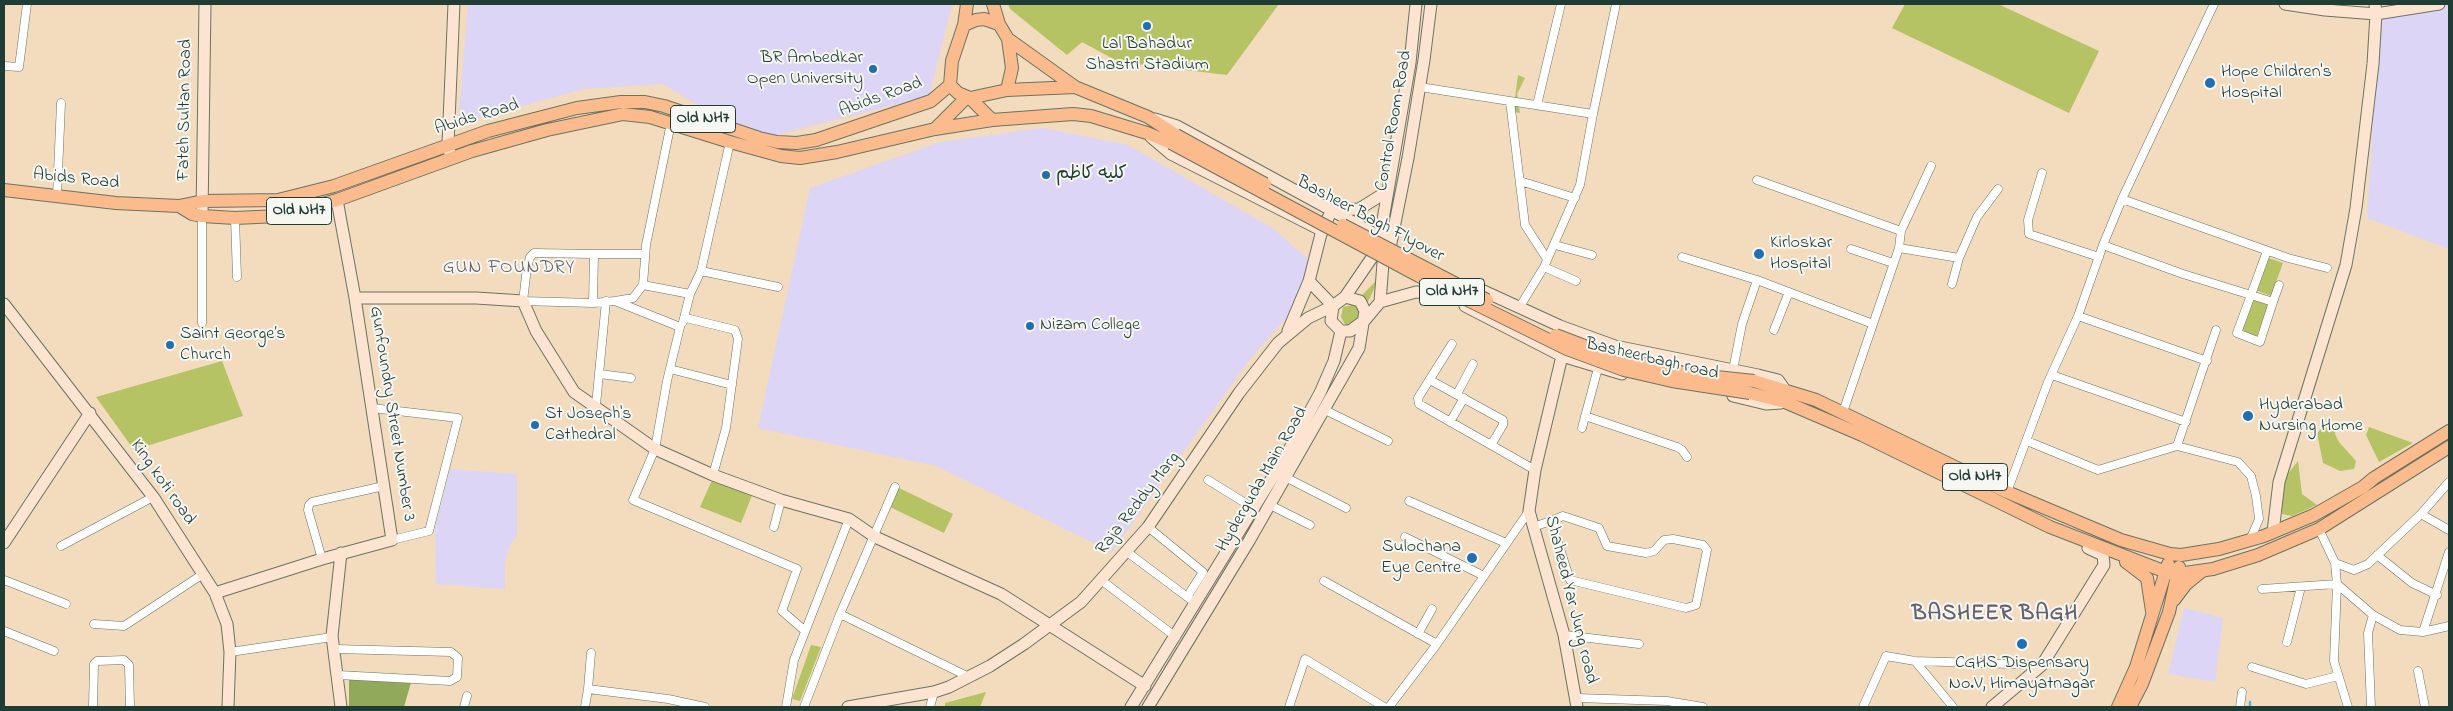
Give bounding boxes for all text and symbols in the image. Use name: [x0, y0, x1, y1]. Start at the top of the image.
marker: Lal Bahadur Shastri Stadium: [1141, 20, 1153, 32]
place label: Lal Bahadur Shastri Stadium: [1085, 34, 1209, 76]
street label: Fateh Sultan Road: [174, 39, 198, 181]
place label: BR Ambedkar Open University: [747, 48, 863, 90]
street label: Control Room Road: [1372, 49, 1418, 193]
place label: Hope Children's Hospital: [2221, 62, 2332, 104]
marker: BR Ambedkar Open University: [867, 63, 879, 75]
street label: Abids Road: [837, 73, 925, 123]
marker: Hope Children's Hospital: [2203, 76, 2217, 90]
street label: Abids Road: [432, 95, 522, 141]
road number: Old NH7: [670, 106, 736, 132]
place label: كليه كاظم: [1056, 164, 1127, 186]
street label: Abids Road: [32, 165, 120, 195]
marker: كليه كاظم: [1040, 169, 1052, 181]
street label: Basheer Bagh Flyover: [1293, 172, 1447, 268]
road number: Old NH7: [266, 198, 332, 225]
place label: Kirloskar Hospital: [1770, 233, 1832, 276]
marker: Kirloskar Hospital: [1752, 247, 1766, 261]
district label: GUN FOUNDRY: [441, 258, 577, 280]
road number: Old NH7: [1420, 278, 1484, 306]
street label: Gunfoundry Street Number 3: [363, 305, 419, 523]
place label: Nizam College: [1040, 315, 1140, 337]
marker: Nizam College: [1024, 320, 1036, 332]
place label: Saint George’s Church: [180, 324, 285, 366]
street label: Basheerbagh road: [1583, 334, 1721, 386]
marker: Saint George’s Church: [164, 339, 176, 351]
place label: Hyderabad Nursing Home: [2259, 395, 2363, 438]
place label: St Joseph's Cathedral: [545, 404, 631, 446]
street label: Hyderguda Main Road: [1213, 404, 1313, 556]
marker: Hyderabad Nursing Home: [2241, 409, 2255, 423]
marker: St Joseph's Cathedral: [529, 419, 541, 431]
street label: King koti road: [125, 436, 199, 530]
street label: Raja Reddy Marg: [1092, 448, 1186, 560]
road number: Old NH7: [1942, 464, 2008, 491]
street label: Shaheed Yar Jung road: [1539, 514, 1601, 686]
place label: Sulochana Eye Centre: [1381, 537, 1461, 580]
marker: Sulochana Eye Centre: [1465, 551, 1479, 565]
district label: BASHEER BAGH: [1910, 602, 2080, 628]
marker: CGHS Dispensary No.V, Himayatnagar: [2015, 637, 2029, 651]
place label: CGHS Dispensary No.V, Himayatnagar: [1949, 653, 2095, 696]

